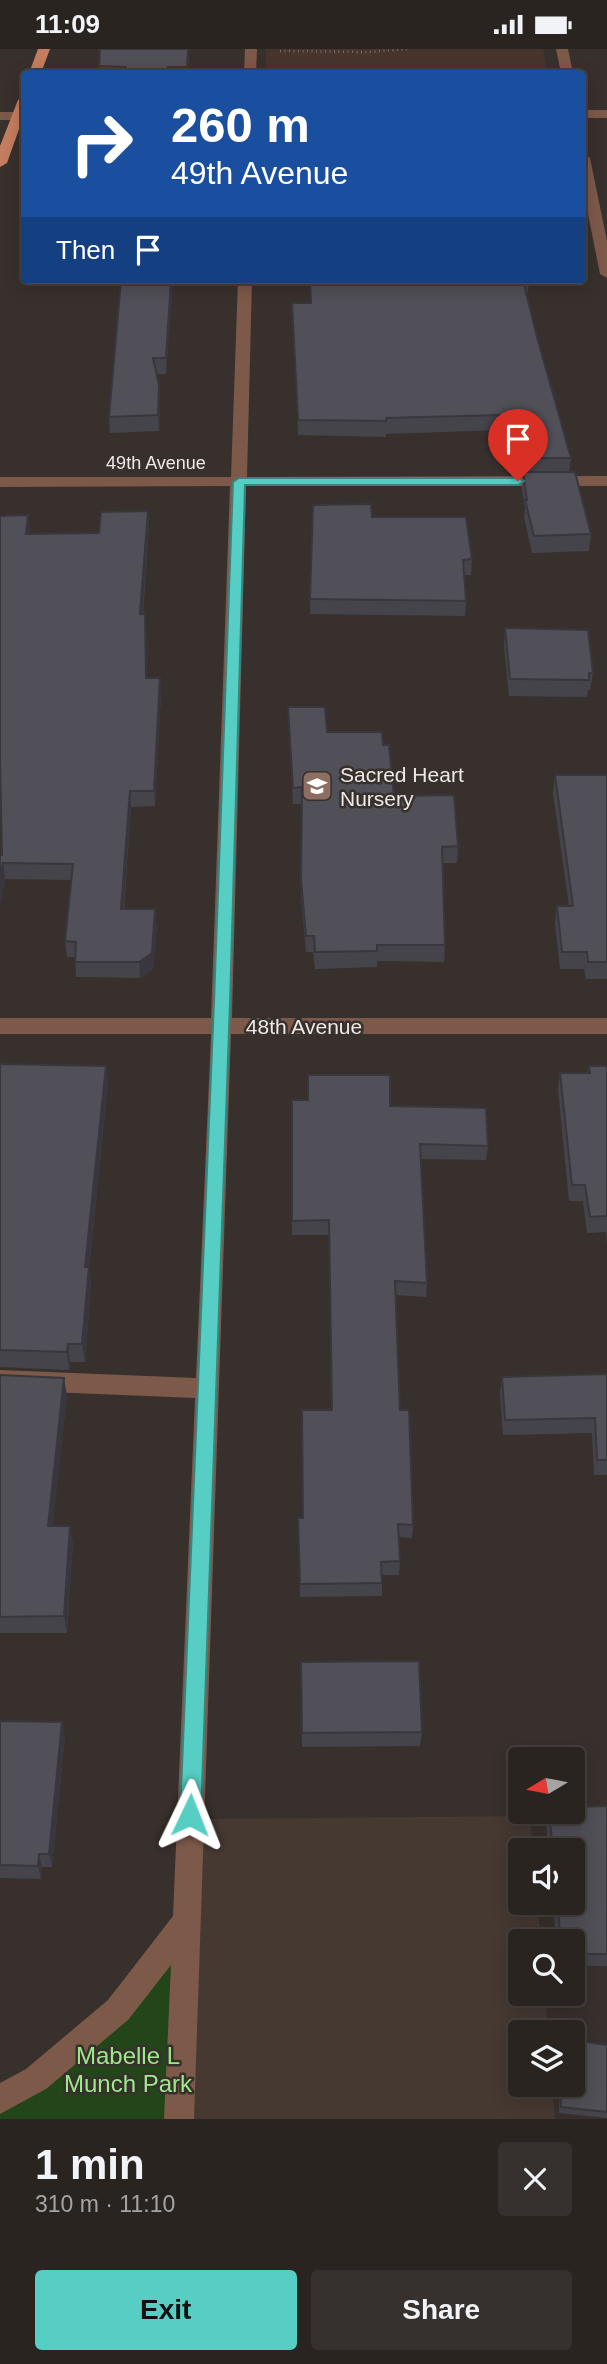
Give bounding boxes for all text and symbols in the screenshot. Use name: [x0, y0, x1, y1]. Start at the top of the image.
text: 11:09: [35, 9, 100, 39]
icon: right: [56, 98, 147, 189]
text: 260 m: [171, 98, 310, 152]
text: 49th Avenue: [171, 155, 348, 191]
icon: arrive: [129, 231, 167, 269]
text: Then: [56, 235, 115, 265]
pin: [488, 409, 548, 481]
icon: arrive: [499, 420, 537, 458]
street label: 49th Avenue: [106, 453, 206, 473]
place label: Sacred Heart Nursery: [340, 763, 464, 810]
school or university icon: Sacred Heart Nursery: [300, 769, 334, 803]
street label: 48th Avenue: [246, 1015, 362, 1038]
north arrow: [508, 1747, 584, 1823]
map controls: [508, 1747, 585, 2097]
position arrow: [153, 1778, 227, 1852]
button: sound: [508, 1838, 585, 1915]
button: search: [508, 1929, 585, 2006]
button: layers: [508, 2020, 585, 2097]
park label: Mabelle L Munch Park: [64, 2042, 193, 2097]
text: 1 min: [35, 2141, 145, 2188]
button: close: [498, 2142, 572, 2216]
text: 310 m · 11:10: [35, 2191, 175, 2217]
button: Exit: [35, 2270, 297, 2350]
button: Share: [311, 2270, 572, 2350]

